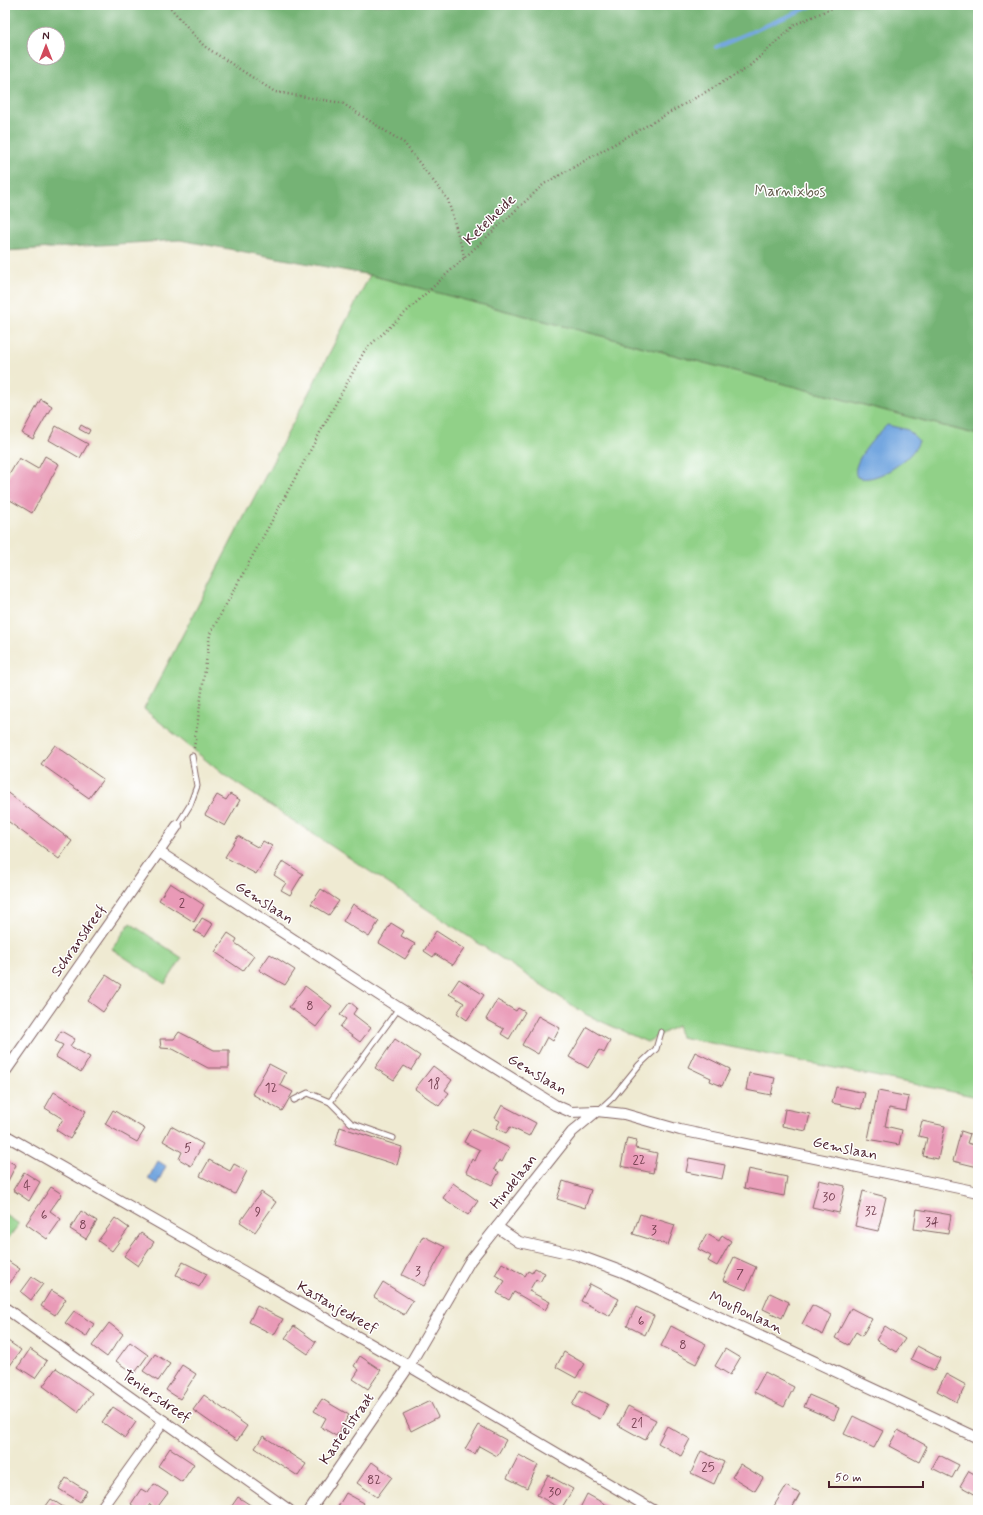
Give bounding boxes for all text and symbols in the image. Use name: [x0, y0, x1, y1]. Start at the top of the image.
north arrow: [26, 26, 66, 66]
text: N: [42, 30, 50, 44]
park label: Marnixbos: [754, 182, 826, 202]
street label: Ketelheide: [460, 190, 520, 250]
street label: Gemslaan: [231, 877, 297, 929]
house number: 2: [179, 895, 186, 912]
street label: Schransdreef: [47, 901, 111, 981]
house number: 8: [306, 998, 314, 1015]
street label: Gemslaan: [504, 1049, 570, 1101]
house number: 18: [428, 1076, 440, 1093]
house number: 12: [265, 1080, 277, 1097]
street label: Gemslaan: [811, 1132, 879, 1166]
house number: 5: [184, 1140, 192, 1157]
street label: Hindelaan: [486, 1150, 542, 1214]
house number: 22: [632, 1152, 646, 1169]
house number: 4: [23, 1178, 31, 1195]
house number: 30: [822, 1189, 836, 1206]
house number: 32: [865, 1203, 878, 1220]
house number: 9: [255, 1204, 261, 1221]
house number: 6: [41, 1207, 48, 1224]
house number: 34: [925, 1214, 939, 1231]
house number: 8: [79, 1217, 87, 1234]
house number: 3: [651, 1222, 657, 1239]
house number: 3: [415, 1263, 421, 1280]
house number: 7: [736, 1266, 744, 1283]
street label: Kastanjedreef: [293, 1277, 381, 1339]
street label: Mouflonlaan: [706, 1287, 786, 1339]
house number: 6: [638, 1313, 645, 1330]
house number: 8: [679, 1337, 687, 1354]
street label: Teniersdreef: [117, 1366, 195, 1428]
street label: Kasteelstraat: [315, 1389, 379, 1469]
house number: 21: [631, 1415, 643, 1432]
house number: 25: [701, 1459, 715, 1476]
scale bar: [829, 1463, 923, 1489]
text: 50 m: [835, 1470, 862, 1486]
house number: 82: [367, 1472, 381, 1489]
house number: 30: [548, 1484, 562, 1501]

